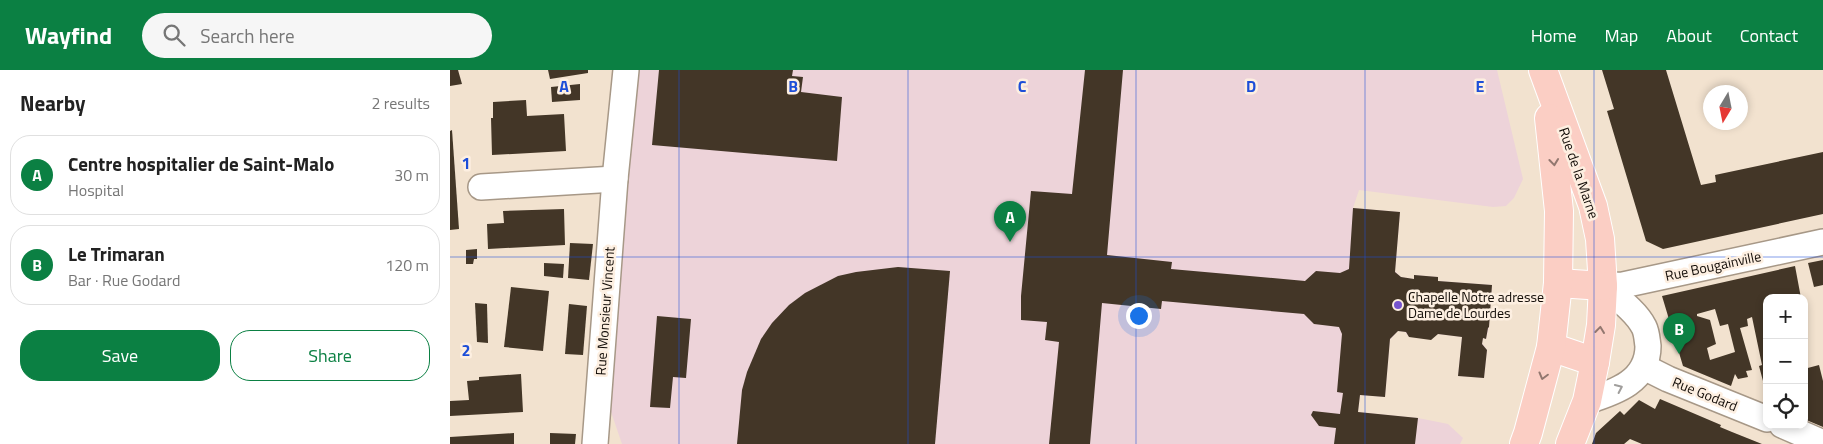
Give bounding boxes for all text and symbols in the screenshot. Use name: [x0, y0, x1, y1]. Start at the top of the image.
search box: [142, 13, 492, 58]
text: Wayfind: [25, 17, 112, 53]
icon: search: [160, 21, 188, 49]
text: Search here: [200, 21, 295, 50]
text: Home: [1531, 22, 1577, 49]
text: Map: [1605, 22, 1638, 49]
text: About: [1666, 22, 1712, 49]
text: Contact: [1740, 22, 1798, 49]
text: A: [559, 74, 569, 98]
text: B: [788, 74, 798, 98]
text: C: [1018, 74, 1027, 98]
text: D: [1246, 74, 1256, 98]
text: E: [1476, 74, 1485, 98]
north arrow: [1703, 85, 1748, 130]
text: Nearby: [20, 87, 85, 119]
text: 2 results: [371, 91, 430, 115]
street label: Rue de la Marne: [1554, 124, 1605, 221]
text: Centre hospitalier de Saint-Malo: [68, 149, 334, 178]
text: 1: [462, 151, 470, 175]
one-way arrow: [1548, 159, 1559, 167]
text: A: [32, 163, 42, 187]
text: 30 m: [394, 163, 429, 187]
text: Hospital: [68, 178, 124, 202]
pin: A: [994, 201, 1026, 242]
text: Le Trimaran: [68, 239, 165, 268]
street label: Rue Bougainville: [1663, 245, 1763, 286]
street label: Rue Monsieur Vincent: [590, 246, 619, 376]
text: B: [32, 253, 42, 277]
text: 120 m: [385, 253, 429, 277]
text: Bar · Rue Godard: [68, 268, 180, 292]
place label: Chapelle Notre adresse Dame de Lourdes: [1408, 286, 1544, 323]
map controls: [1763, 294, 1808, 429]
button: +: [1763, 294, 1808, 339]
marker: Chapelle Notre adresse Dame de Lourdes: [1392, 299, 1404, 311]
your location: [1126, 303, 1152, 329]
pin: B: [1663, 313, 1695, 354]
one-way arrow: [1594, 325, 1605, 333]
button: Save: [20, 330, 220, 381]
button: Share: [230, 330, 430, 381]
text: 2: [462, 338, 470, 362]
button: −: [1763, 339, 1808, 384]
one-way arrow: [1538, 371, 1549, 380]
street label: Rue Godard: [1669, 371, 1741, 416]
one-way arrow: [1614, 384, 1623, 395]
button: locate: [1763, 384, 1808, 429]

